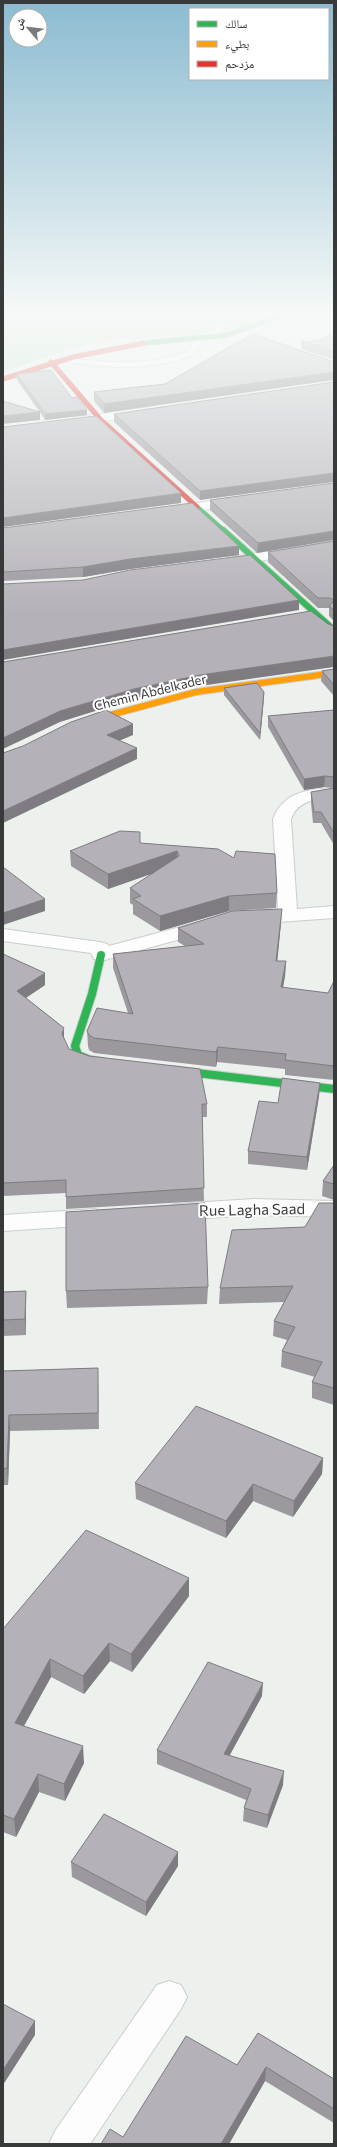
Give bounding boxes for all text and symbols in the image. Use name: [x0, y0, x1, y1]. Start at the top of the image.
north arrow: [8, 8, 48, 48]
legend: [189, 8, 329, 80]
text: ش: [10, 15, 29, 32]
text: سالك: [225, 16, 247, 30]
text: بطيء: [225, 36, 249, 54]
text: مزدحم: [225, 56, 254, 72]
street label: Chemin Abdelkader: [92, 670, 208, 714]
street label: Rue Lagha Saad: [199, 1199, 305, 1219]

